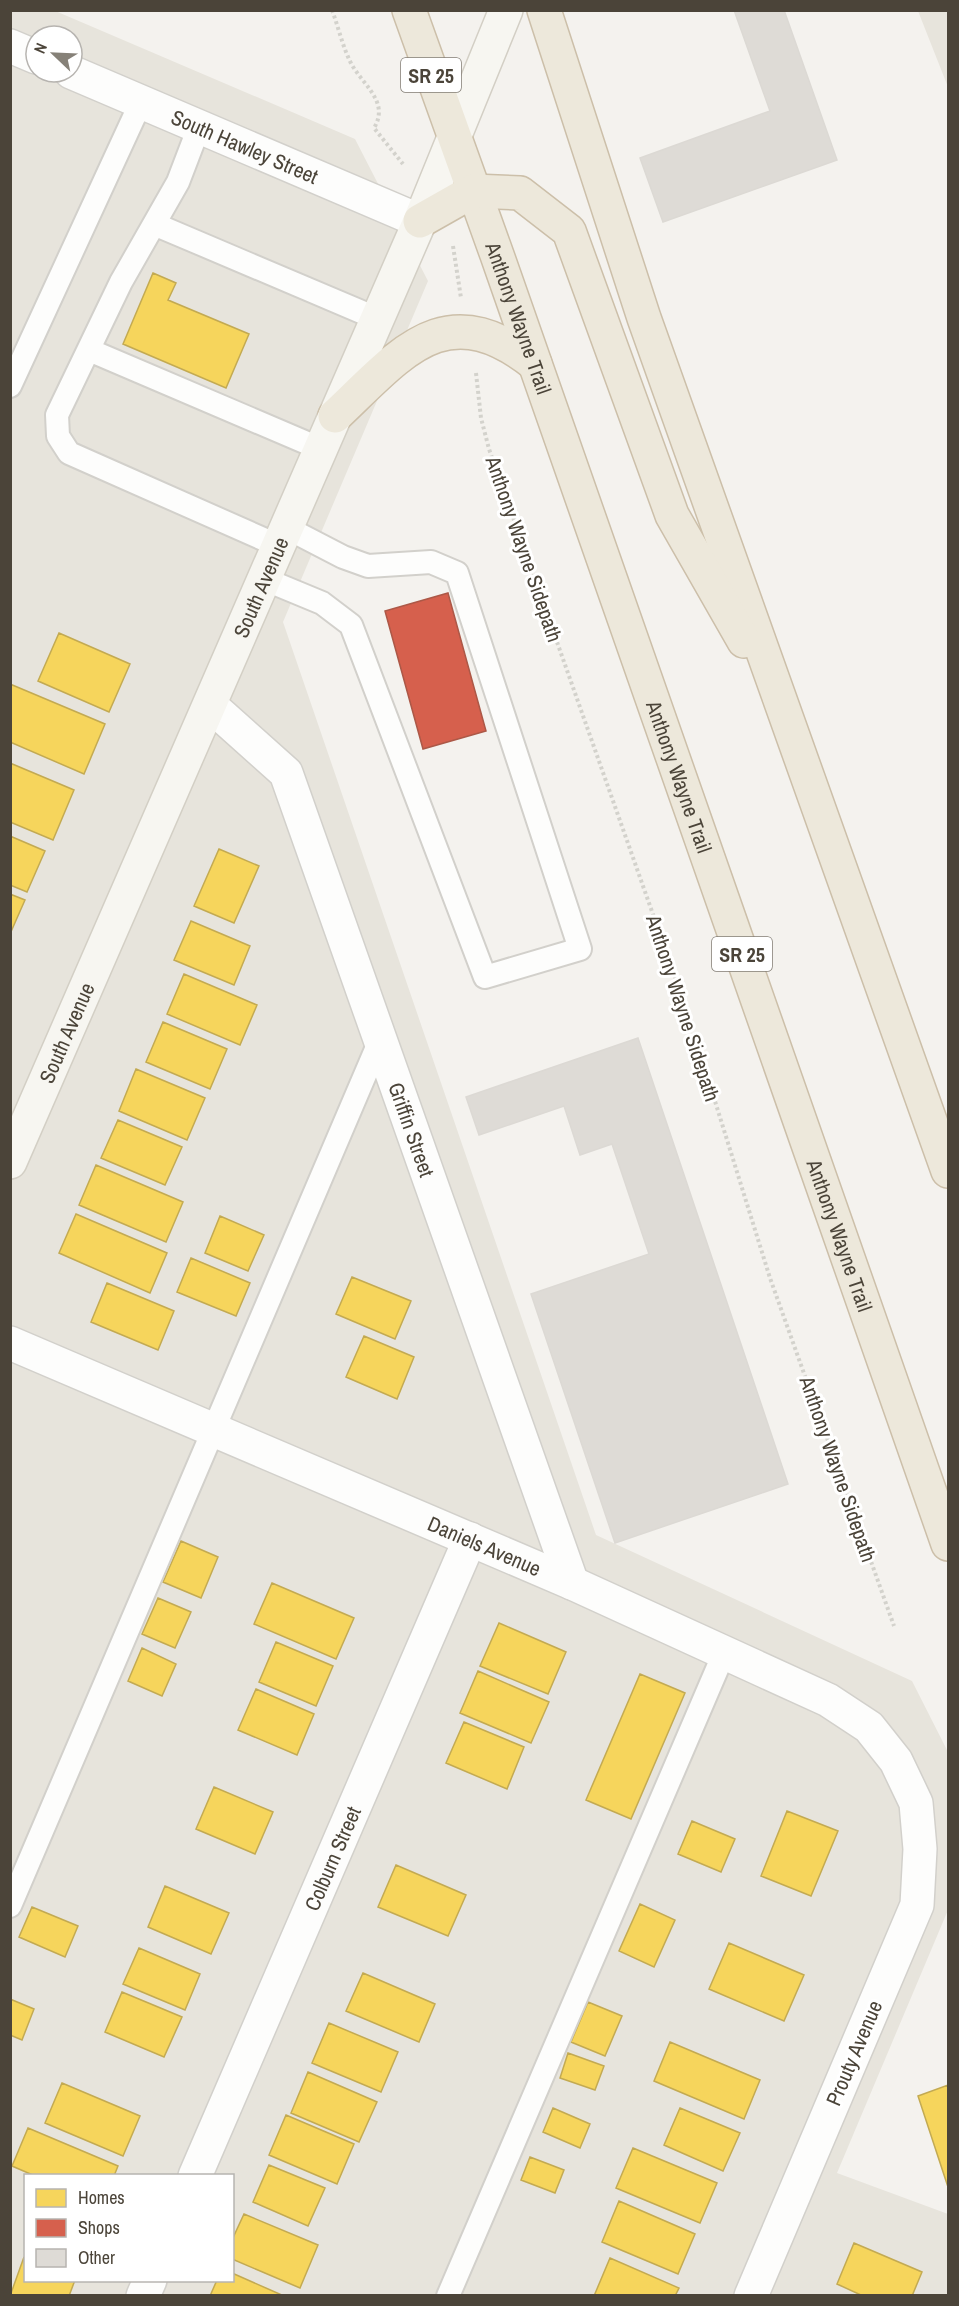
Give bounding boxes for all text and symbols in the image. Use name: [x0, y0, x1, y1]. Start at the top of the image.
north arrow: [24, 24, 84, 84]
text: N: [28, 39, 52, 57]
road number: SR 25: [401, 58, 461, 92]
street label: South Hawley Street: [167, 102, 323, 190]
street label: Anthony Wayne Trail: [479, 237, 559, 398]
street label: Anthony Wayne Sidepath: [478, 451, 569, 646]
street label: South Avenue: [226, 532, 295, 642]
street label: Anthony Wayne Trail: [639, 696, 720, 857]
street label: Anthony Wayne Sidepath: [639, 910, 727, 1105]
road number: SR 25: [712, 937, 772, 971]
street label: South Avenue: [32, 978, 101, 1088]
street label: Griffin Street: [382, 1078, 442, 1181]
street label: Anthony Wayne Trail: [800, 1154, 880, 1315]
street label: Anthony Wayne Sidepath: [792, 1371, 883, 1566]
street label: Daniels Avenue: [423, 1509, 546, 1583]
street label: Colburn Street: [297, 1801, 368, 1915]
street label: Prouty Avenue: [819, 1996, 889, 2110]
legend: [24, 2174, 234, 2282]
text: Homes: [78, 2185, 125, 2210]
text: Shops: [78, 2215, 120, 2240]
text: Other: [78, 2245, 115, 2270]

